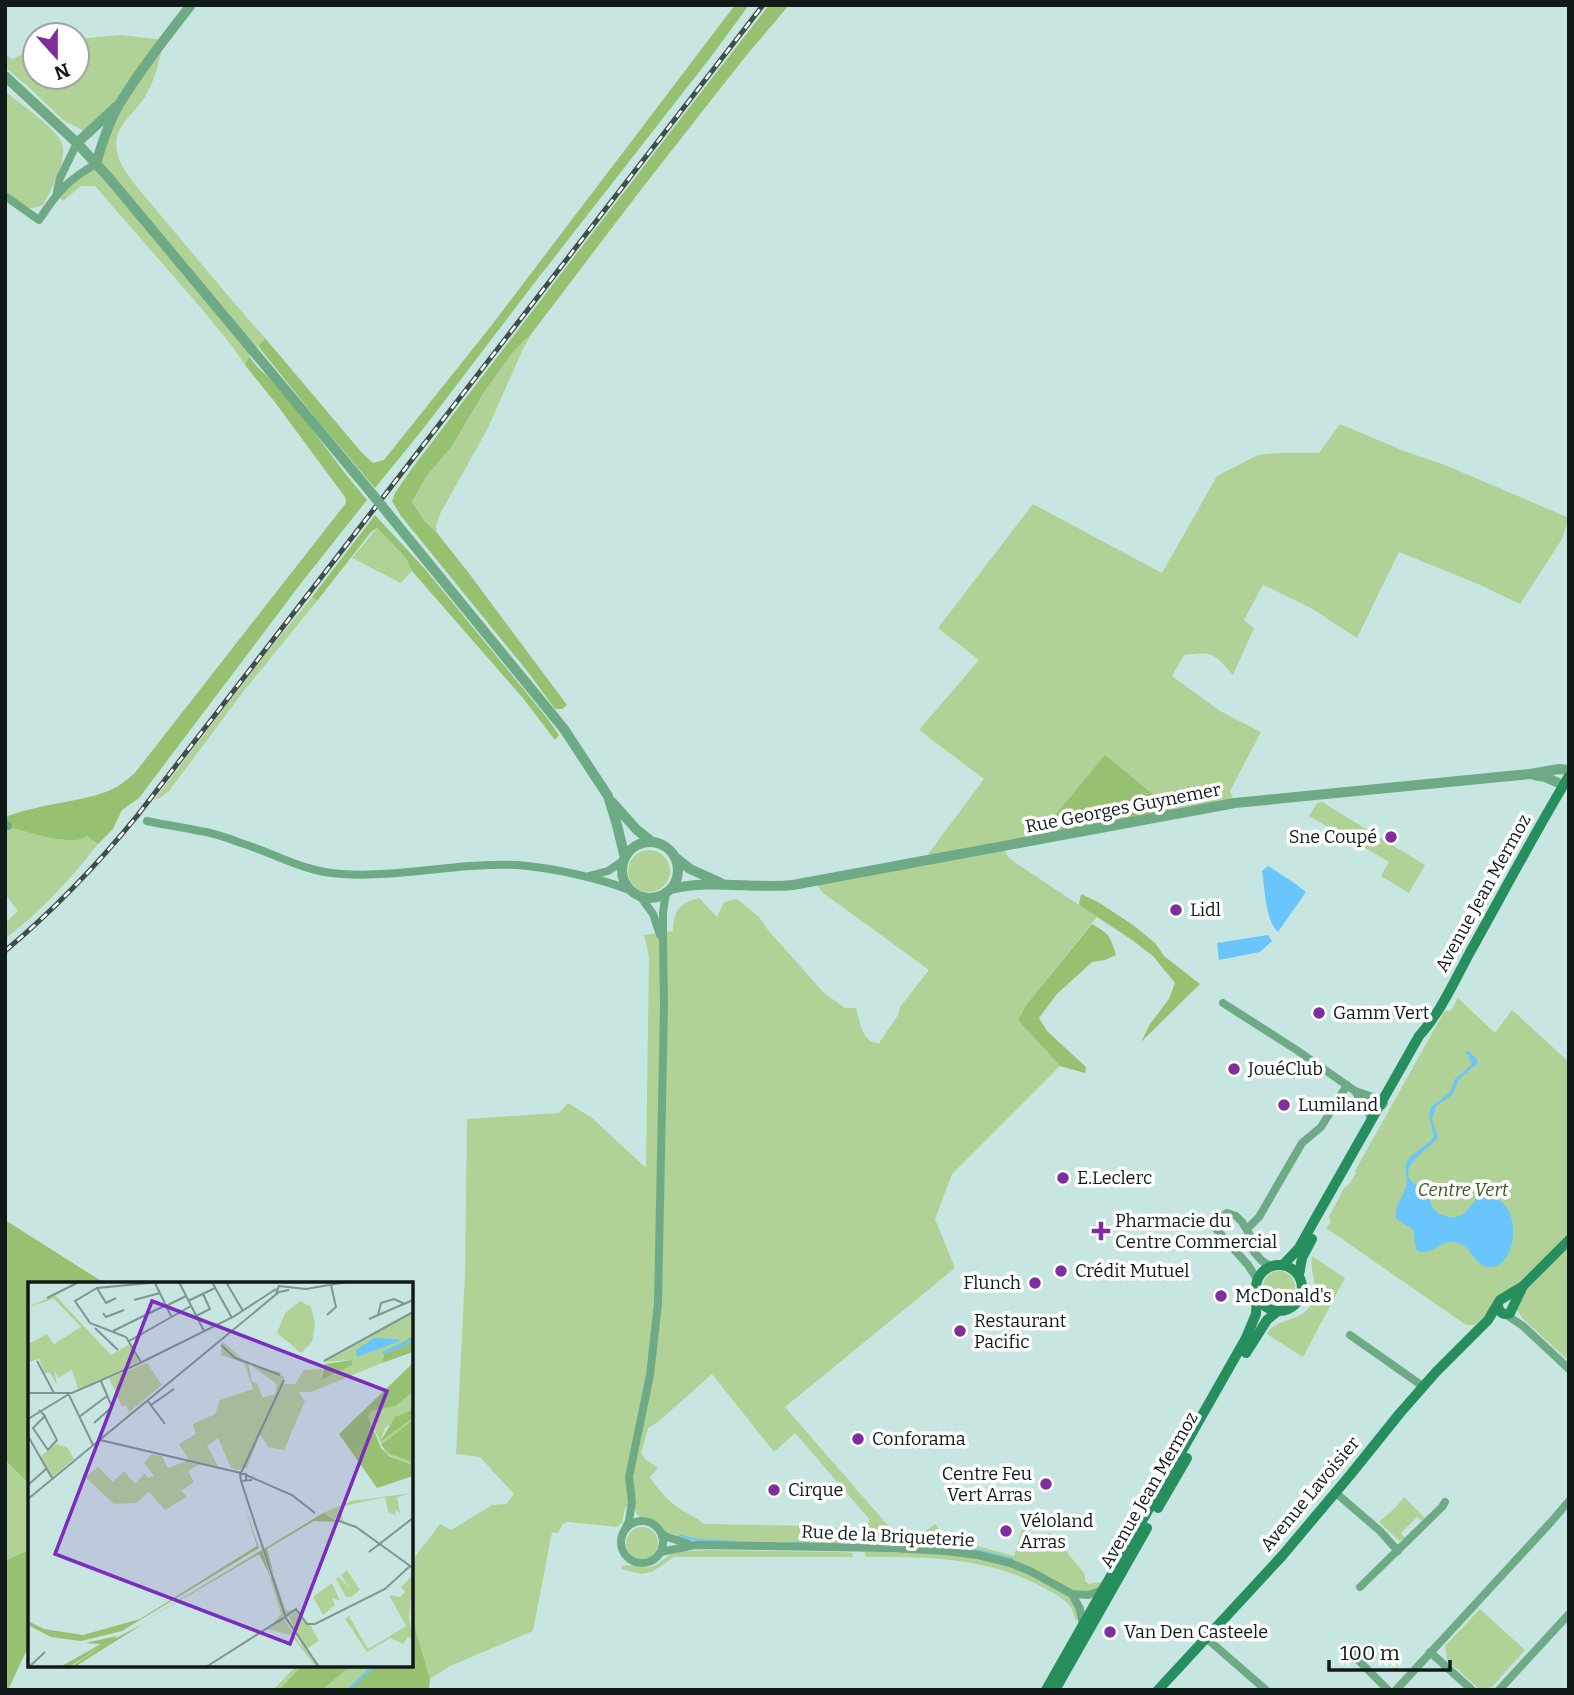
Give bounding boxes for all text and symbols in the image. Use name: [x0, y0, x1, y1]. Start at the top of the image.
north arrow: [21, 21, 91, 91]
text: N: [51, 58, 73, 85]
street label: Rue Georges Guynemer: [1023, 778, 1223, 838]
street label: Avenue Jean Mermoz: [1431, 810, 1535, 976]
place label: Sne Coupé: [1289, 826, 1377, 848]
marker: Sne Coupé: [1383, 829, 1399, 845]
place label: Lidl: [1190, 899, 1221, 921]
marker: Lidl: [1168, 902, 1184, 918]
place label: Gamm Vert: [1333, 1002, 1430, 1024]
marker: Gamm Vert: [1311, 1005, 1327, 1021]
place label: JouéClub: [1247, 1058, 1323, 1080]
marker: JouéClub: [1226, 1061, 1242, 1077]
place label: Lumiland: [1298, 1094, 1379, 1116]
marker: Lumiland: [1276, 1097, 1292, 1113]
place label: E.Leclerc: [1077, 1167, 1152, 1189]
marker: E.Leclerc: [1055, 1170, 1071, 1186]
park label: Centre Vert: [1418, 1179, 1509, 1201]
place label: Pharmacie du Centre Commercial: [1115, 1210, 1277, 1253]
marker: Pharmacie du Centre Commercial: [1093, 1223, 1109, 1239]
place label: Crédit Mutuel: [1075, 1260, 1190, 1282]
marker: Crédit Mutuel: [1053, 1263, 1069, 1279]
place label: Flunch: [963, 1272, 1021, 1294]
marker: Flunch: [1027, 1275, 1043, 1291]
inset map: [28, 1282, 413, 1667]
place label: McDonald's: [1235, 1285, 1332, 1307]
marker: McDonald's: [1213, 1288, 1229, 1304]
place label: Restaurant Pacific: [974, 1310, 1067, 1353]
marker: Restaurant Pacific: [952, 1323, 968, 1339]
street label: Avenue Jean Mermoz: [1095, 1408, 1203, 1572]
place label: Conforama: [872, 1428, 966, 1450]
marker: Conforama: [850, 1431, 866, 1447]
street label: Avenue Lavoisier: [1256, 1432, 1364, 1556]
place label: Centre Feu Vert Arras: [942, 1463, 1032, 1506]
marker: Centre Feu Vert Arras: [1038, 1476, 1054, 1492]
place label: Cirque: [788, 1479, 843, 1501]
marker: Cirque: [766, 1482, 782, 1498]
place label: Véloland Arras: [1020, 1510, 1094, 1553]
street label: Rue de la Briqueterie: [801, 1520, 975, 1552]
marker: Véloland Arras: [998, 1523, 1014, 1539]
place label: Van Den Casteele: [1124, 1621, 1268, 1643]
marker: Van Den Casteele: [1102, 1624, 1118, 1640]
scale bar: [1329, 1628, 1450, 1672]
text: 100 m: [1340, 1640, 1400, 1666]

